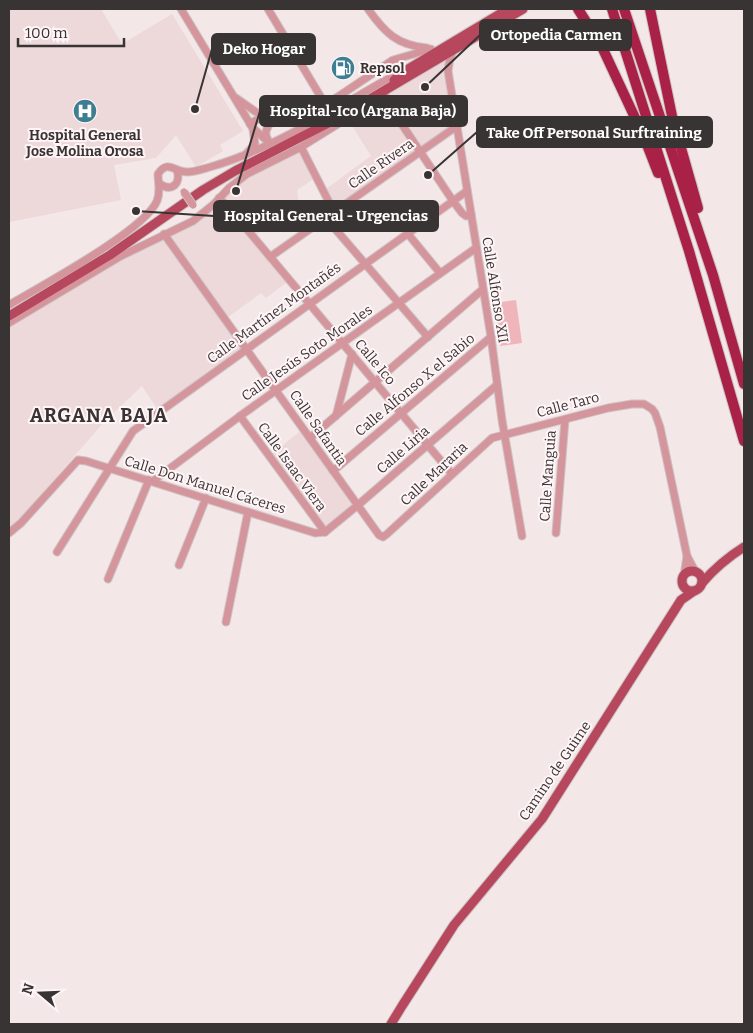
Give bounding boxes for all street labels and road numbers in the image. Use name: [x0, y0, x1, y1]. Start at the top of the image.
street label: Calle Rivera: [345, 135, 417, 193]
street label: Calle Alfonso XII: [478, 236, 512, 344]
street label: Calle Martínez Montañés: [204, 259, 344, 367]
street label: Calle Jesús Soto Morales: [238, 301, 376, 405]
street label: Calle Alfonso X el Sabio: [352, 330, 478, 440]
street label: Calle Ico: [351, 336, 399, 388]
street label: Calle Safantia: [286, 387, 351, 469]
street label: Calle Taro: [535, 389, 601, 421]
street label: Calle Isaac Viera: [254, 419, 330, 515]
street label: Calle Liria: [373, 422, 433, 477]
street label: Calle Manguia: [536, 429, 560, 522]
street label: Calle Mararia: [397, 438, 471, 509]
street label: Calle Don Manuel Cáceres: [122, 452, 288, 518]
street label: Camino de Guime: [515, 718, 595, 824]

